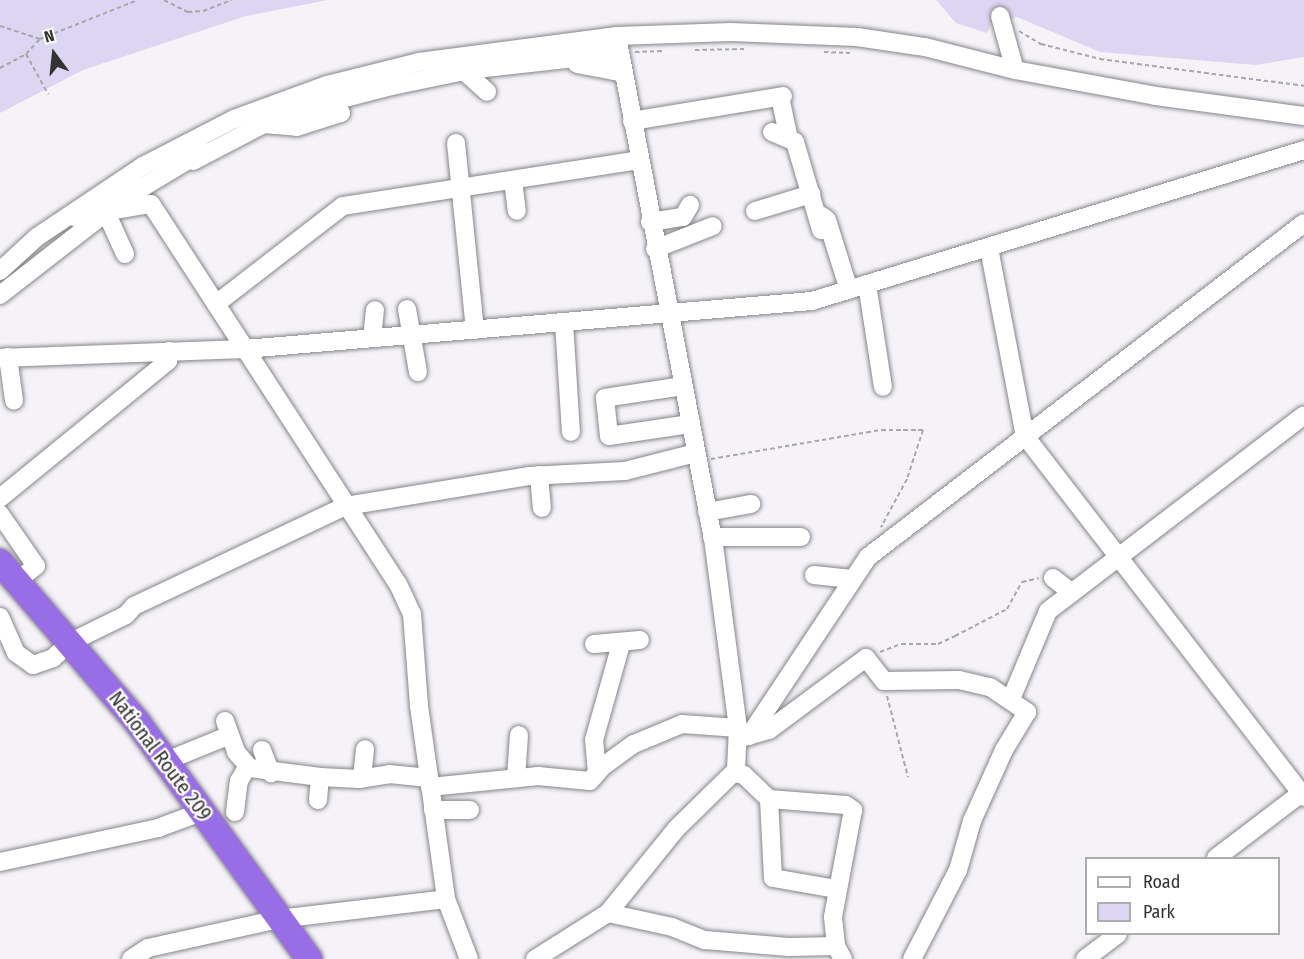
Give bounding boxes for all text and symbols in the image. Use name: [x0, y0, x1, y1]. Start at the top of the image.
north arrow: [24, 24, 84, 84]
text: N: [42, 26, 56, 47]
street label: National Route 209: [104, 687, 216, 825]
legend: [1085, 857, 1280, 935]
text: Road: [1143, 871, 1180, 893]
text: Park: [1143, 901, 1175, 923]

